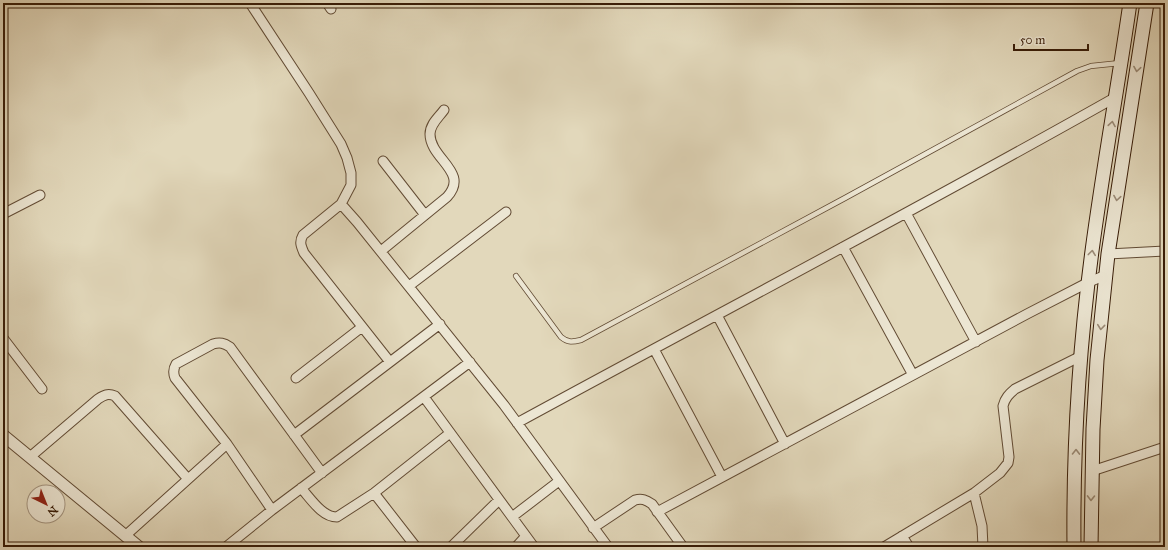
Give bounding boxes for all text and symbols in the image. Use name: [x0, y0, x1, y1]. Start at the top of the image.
scale bar: [1014, 26, 1088, 52]
text: 50 m: [1020, 33, 1045, 47]
one-way arrow: [1133, 66, 1142, 72]
one-way arrow: [1107, 121, 1116, 127]
one-way arrow: [1113, 195, 1122, 201]
one-way arrow: [1087, 250, 1096, 256]
one-way arrow: [1096, 324, 1105, 330]
one-way arrow: [1072, 449, 1080, 455]
north arrow: [26, 484, 66, 524]
one-way arrow: [1087, 495, 1095, 501]
text: N: [44, 503, 60, 519]

